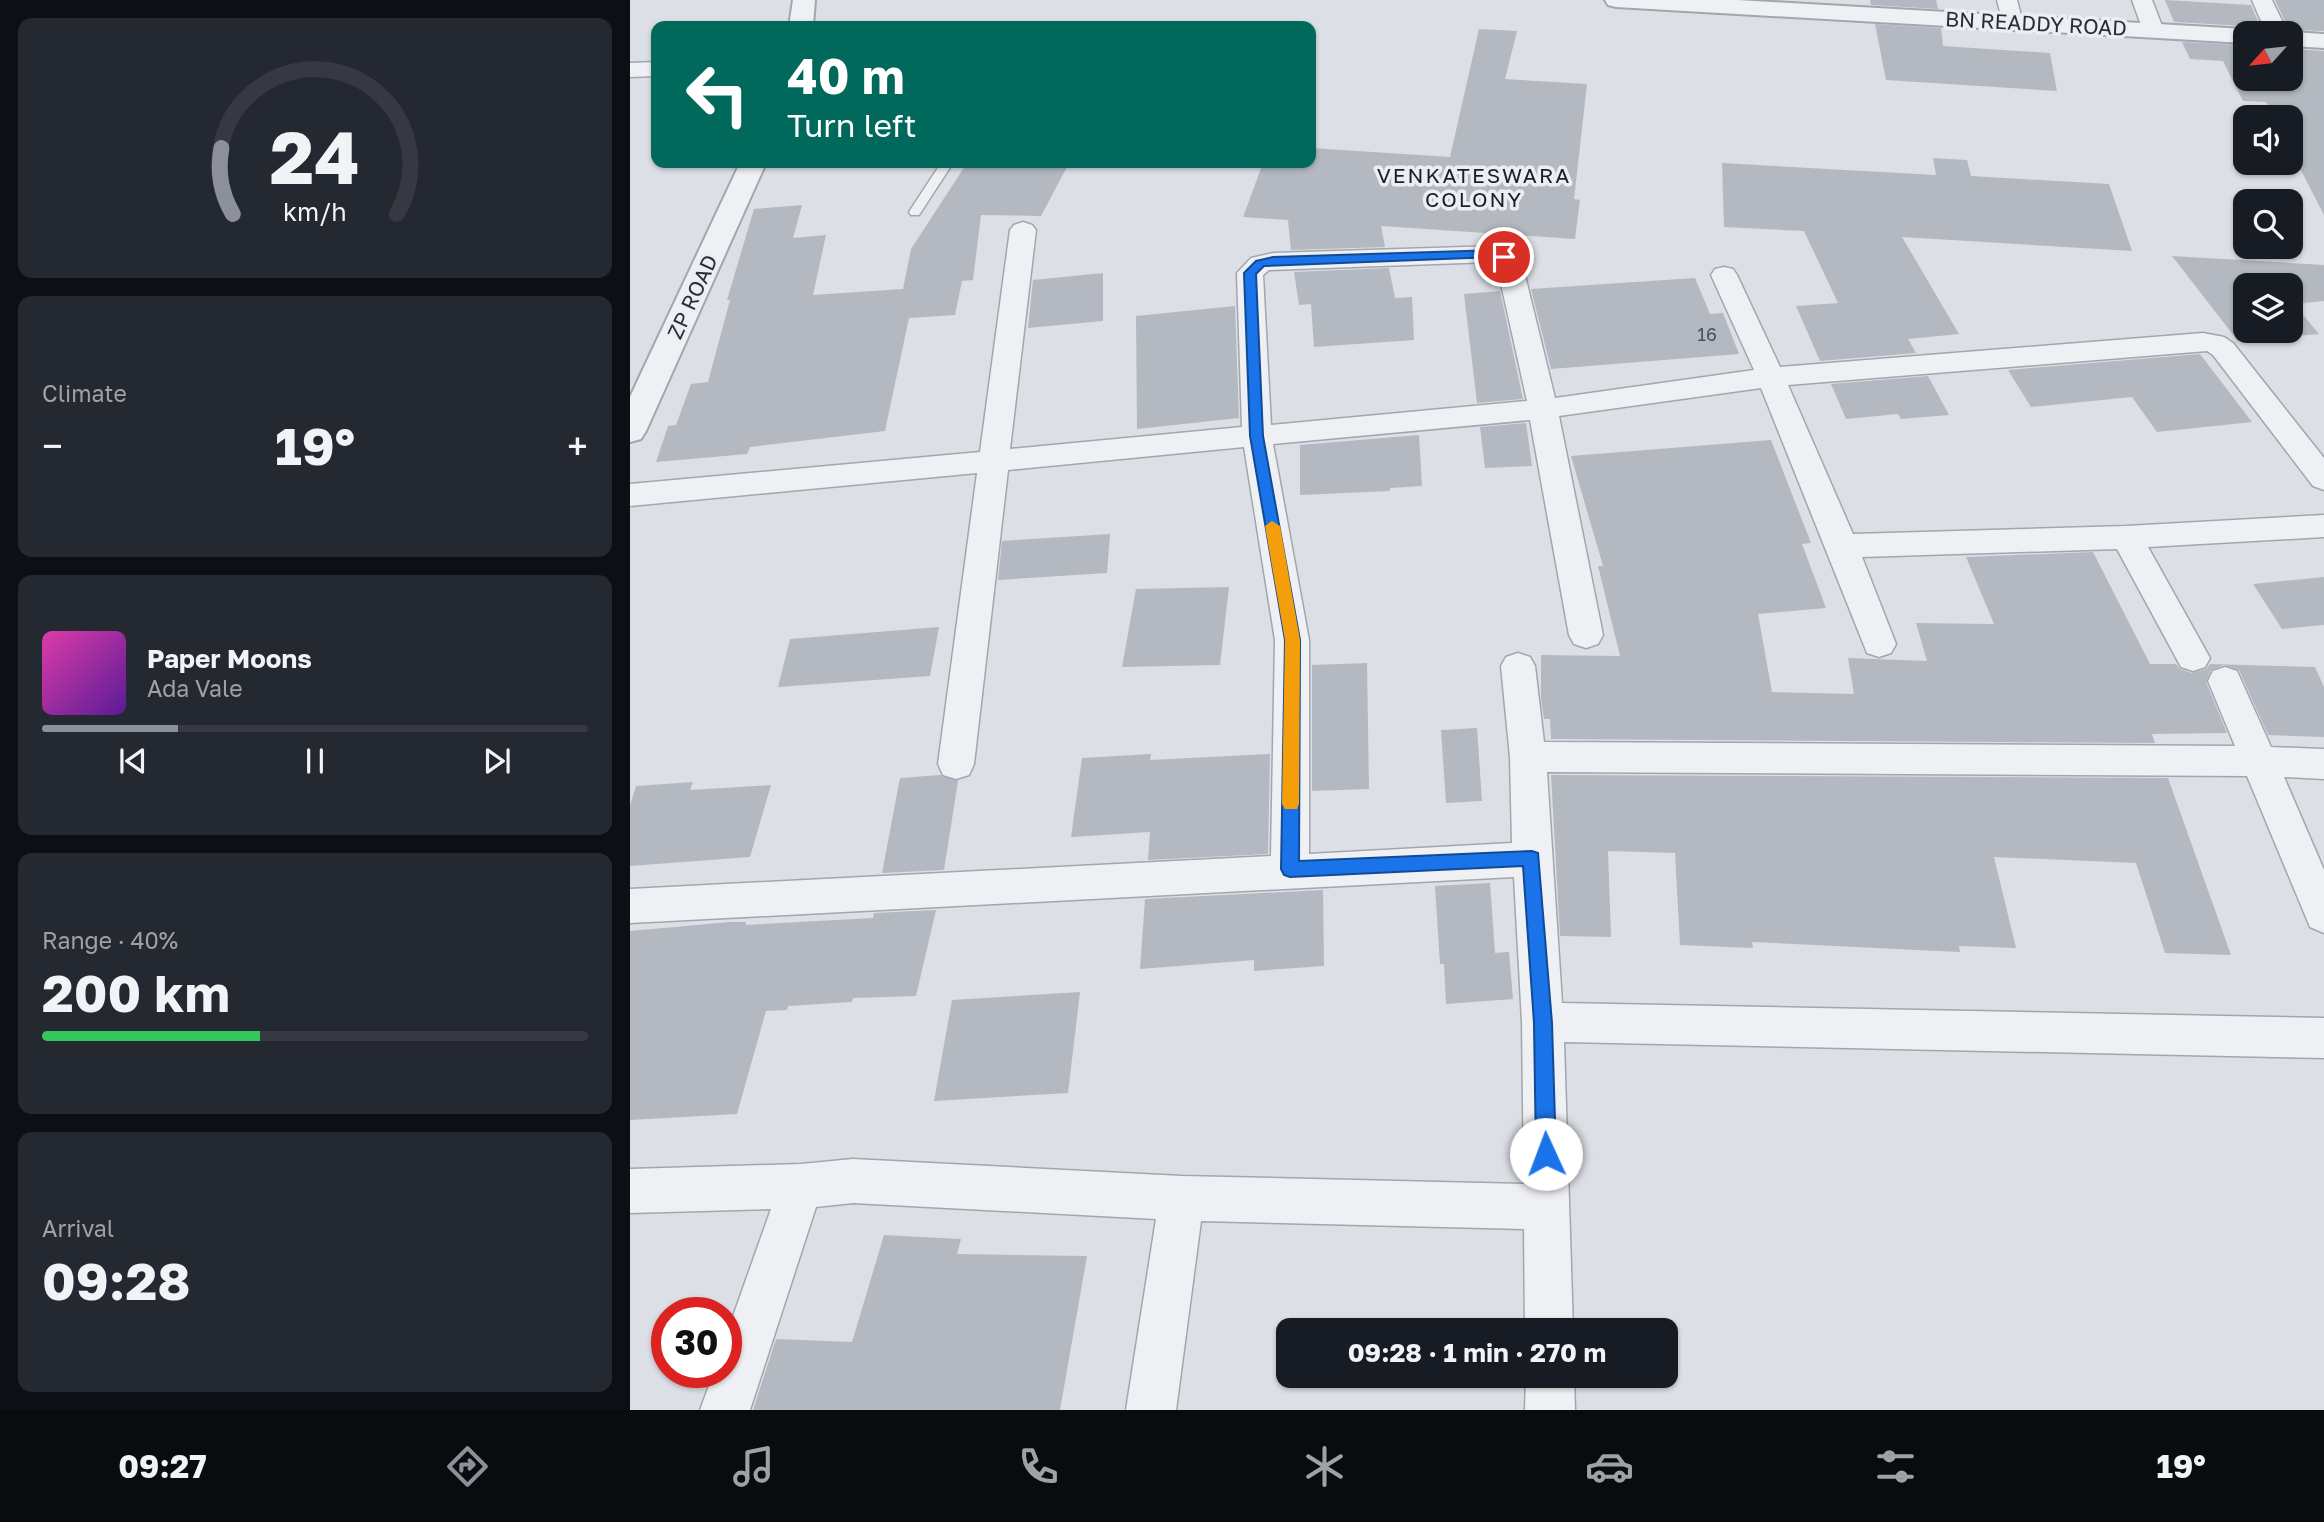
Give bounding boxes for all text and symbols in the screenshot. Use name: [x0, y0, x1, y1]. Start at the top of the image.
street label: BN READDY ROAD: [1944, 5, 2128, 41]
north arrow: [2233, 21, 2303, 91]
map controls: [2233, 21, 2303, 343]
text: 40 m: [787, 46, 905, 105]
icon: left: [672, 49, 763, 140]
button: sound: [2233, 105, 2303, 175]
text: Turn left: [787, 106, 916, 144]
text: 24: [270, 114, 360, 201]
district label: VENKATESWARA COLONY: [1377, 162, 1571, 212]
button: search: [2233, 189, 2303, 259]
text: km/h: [283, 196, 347, 227]
pin: [1474, 227, 1534, 287]
icon: arrive: [1485, 238, 1523, 276]
street label: ZP ROAD: [661, 250, 723, 343]
button: layers: [2233, 273, 2303, 343]
house number: 16: [1697, 323, 1717, 345]
text: Climate: [42, 379, 127, 407]
text: 19°: [275, 414, 355, 476]
text: −: [42, 423, 63, 468]
text: +: [567, 423, 588, 468]
text: Paper Moons: [147, 643, 312, 674]
text: Ada Vale: [147, 674, 243, 702]
icon: previous: [114, 742, 152, 780]
icon: pause: [296, 742, 334, 780]
icon: next: [478, 742, 516, 780]
text: Range · 40%: [42, 926, 178, 954]
text: 200 km: [42, 961, 230, 1023]
position arrow: [1509, 1117, 1583, 1191]
text: Arrival: [42, 1214, 114, 1242]
text: 09:28: [42, 1249, 190, 1311]
speed limit sign: 30: [651, 1297, 742, 1388]
text: 09:28 · 1 min · 270 m: [1348, 1337, 1606, 1368]
icon: directions: [443, 1442, 492, 1491]
icon: music: [729, 1442, 778, 1491]
icon: phone: [1014, 1442, 1063, 1491]
icon: climate: [1300, 1442, 1349, 1491]
icon: car: [1585, 1442, 1634, 1491]
icon: filters: [1871, 1442, 1920, 1491]
text: 09:27: [118, 1447, 207, 1485]
text: 19°: [2156, 1447, 2206, 1485]

